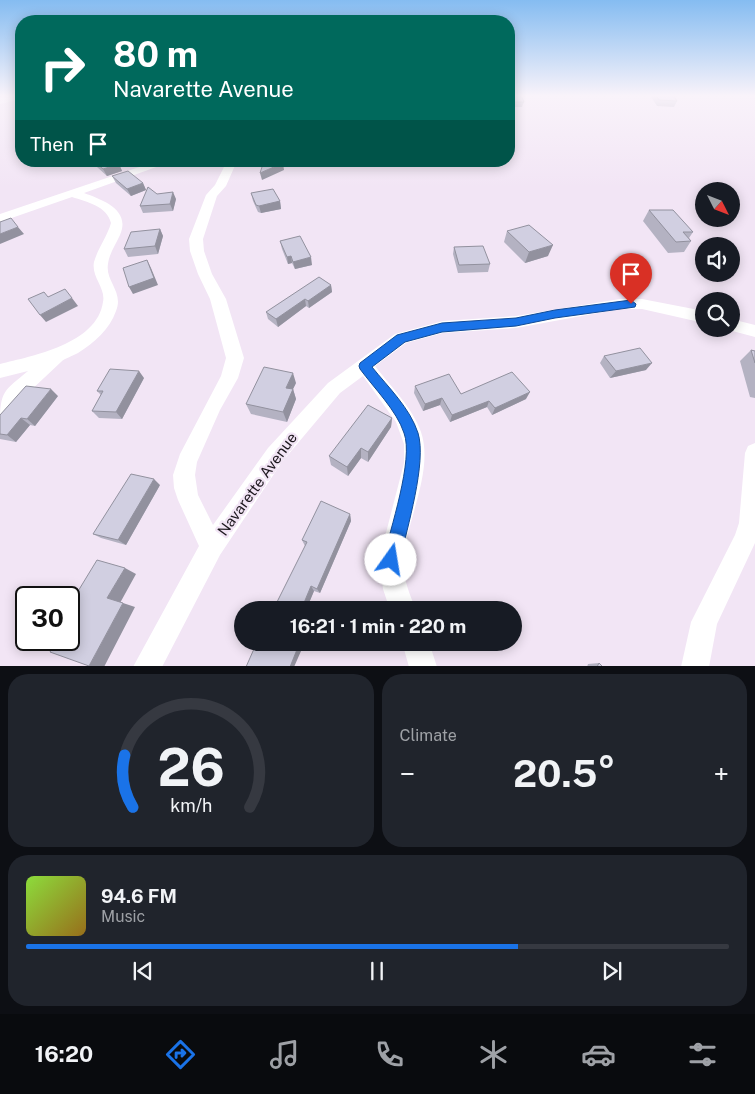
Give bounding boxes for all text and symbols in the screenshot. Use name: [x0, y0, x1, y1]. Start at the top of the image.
text: 80 m: [113, 34, 198, 75]
icon: right: [30, 35, 95, 100]
text: Navarette Avenue: [113, 76, 294, 102]
icon: arrive: [84, 130, 112, 158]
text: Then: [30, 133, 74, 155]
north arrow: [695, 182, 740, 228]
map controls: [695, 182, 740, 337]
button: sound: [695, 237, 740, 282]
pin: [610, 253, 652, 304]
icon: arrive: [617, 260, 645, 288]
button: search: [695, 292, 740, 337]
street label: Navarette Avenue: [214, 429, 300, 539]
position arrow: [364, 533, 416, 585]
speed limit sign: 30: [15, 586, 80, 651]
text: 16:21 · 1 min · 220 m: [290, 615, 466, 637]
text: Climate: [400, 726, 457, 745]
text: 26: [157, 737, 224, 798]
text: 20.5°: [513, 751, 616, 796]
text: −: [400, 757, 415, 790]
text: +: [713, 757, 729, 790]
text: km/h: [170, 795, 212, 816]
text: 94.6 FM: [101, 885, 177, 907]
text: Music: [101, 907, 145, 926]
icon: previous: [129, 957, 157, 985]
icon: pause: [363, 957, 391, 985]
icon: next: [598, 957, 626, 985]
icon: directions: [163, 1037, 198, 1072]
icon: music: [267, 1037, 302, 1072]
icon: phone: [372, 1037, 407, 1072]
icon: climate: [476, 1037, 511, 1072]
icon: car: [581, 1037, 616, 1072]
icon: filters: [685, 1037, 720, 1072]
text: 16:20: [35, 1041, 93, 1067]

